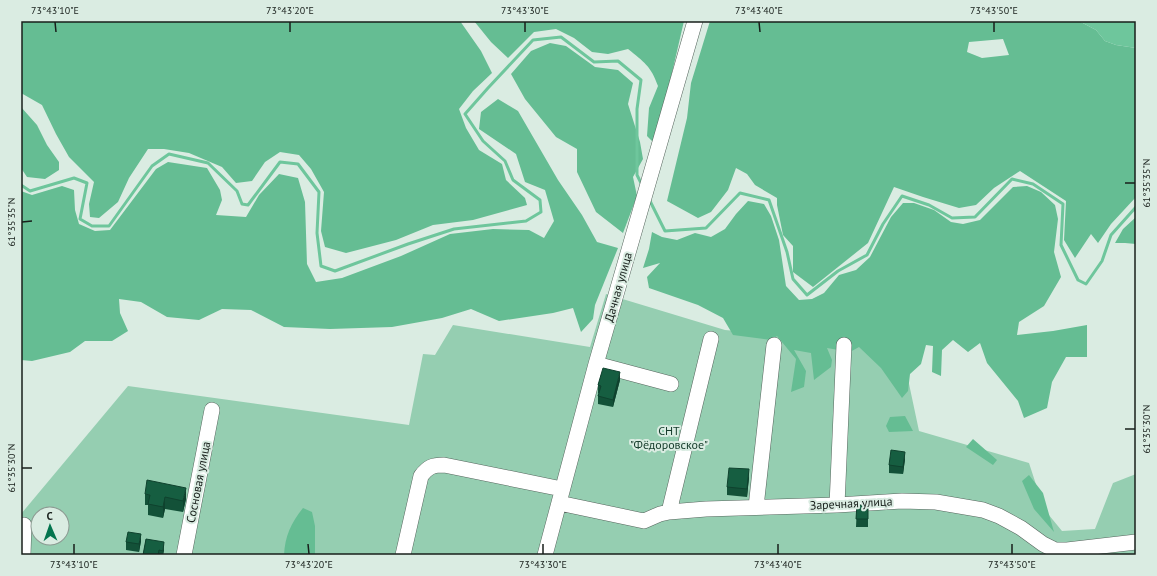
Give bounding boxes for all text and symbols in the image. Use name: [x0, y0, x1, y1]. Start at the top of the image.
text: 73°43'10"E: [31, 4, 79, 17]
text: 73°43'20"E: [266, 4, 314, 17]
text: 73°43'30"E: [501, 4, 549, 17]
text: 73°43'40"E: [735, 4, 783, 17]
text: 73°43'50"E: [970, 4, 1018, 17]
text: 61°35'35"N: [1140, 158, 1153, 208]
text: 61°35'35"N: [5, 197, 18, 247]
street label: Дачная улица: [601, 250, 635, 324]
text: 61°35'30"N: [1140, 404, 1153, 454]
park label: СНТ "Фёдоровское": [630, 423, 708, 452]
street label: Сосновая улица: [183, 440, 213, 524]
text: 61°35'30"N: [5, 443, 18, 493]
street label: Заречная улица: [809, 493, 893, 513]
north arrow: [30, 506, 70, 546]
text: С: [46, 509, 53, 523]
text: 73°43'10"E: [50, 558, 98, 571]
text: 73°43'20"E: [285, 558, 333, 571]
text: 73°43'30"E: [519, 558, 567, 571]
text: 73°43'40"E: [754, 558, 802, 571]
text: 73°43'50"E: [988, 558, 1036, 571]

